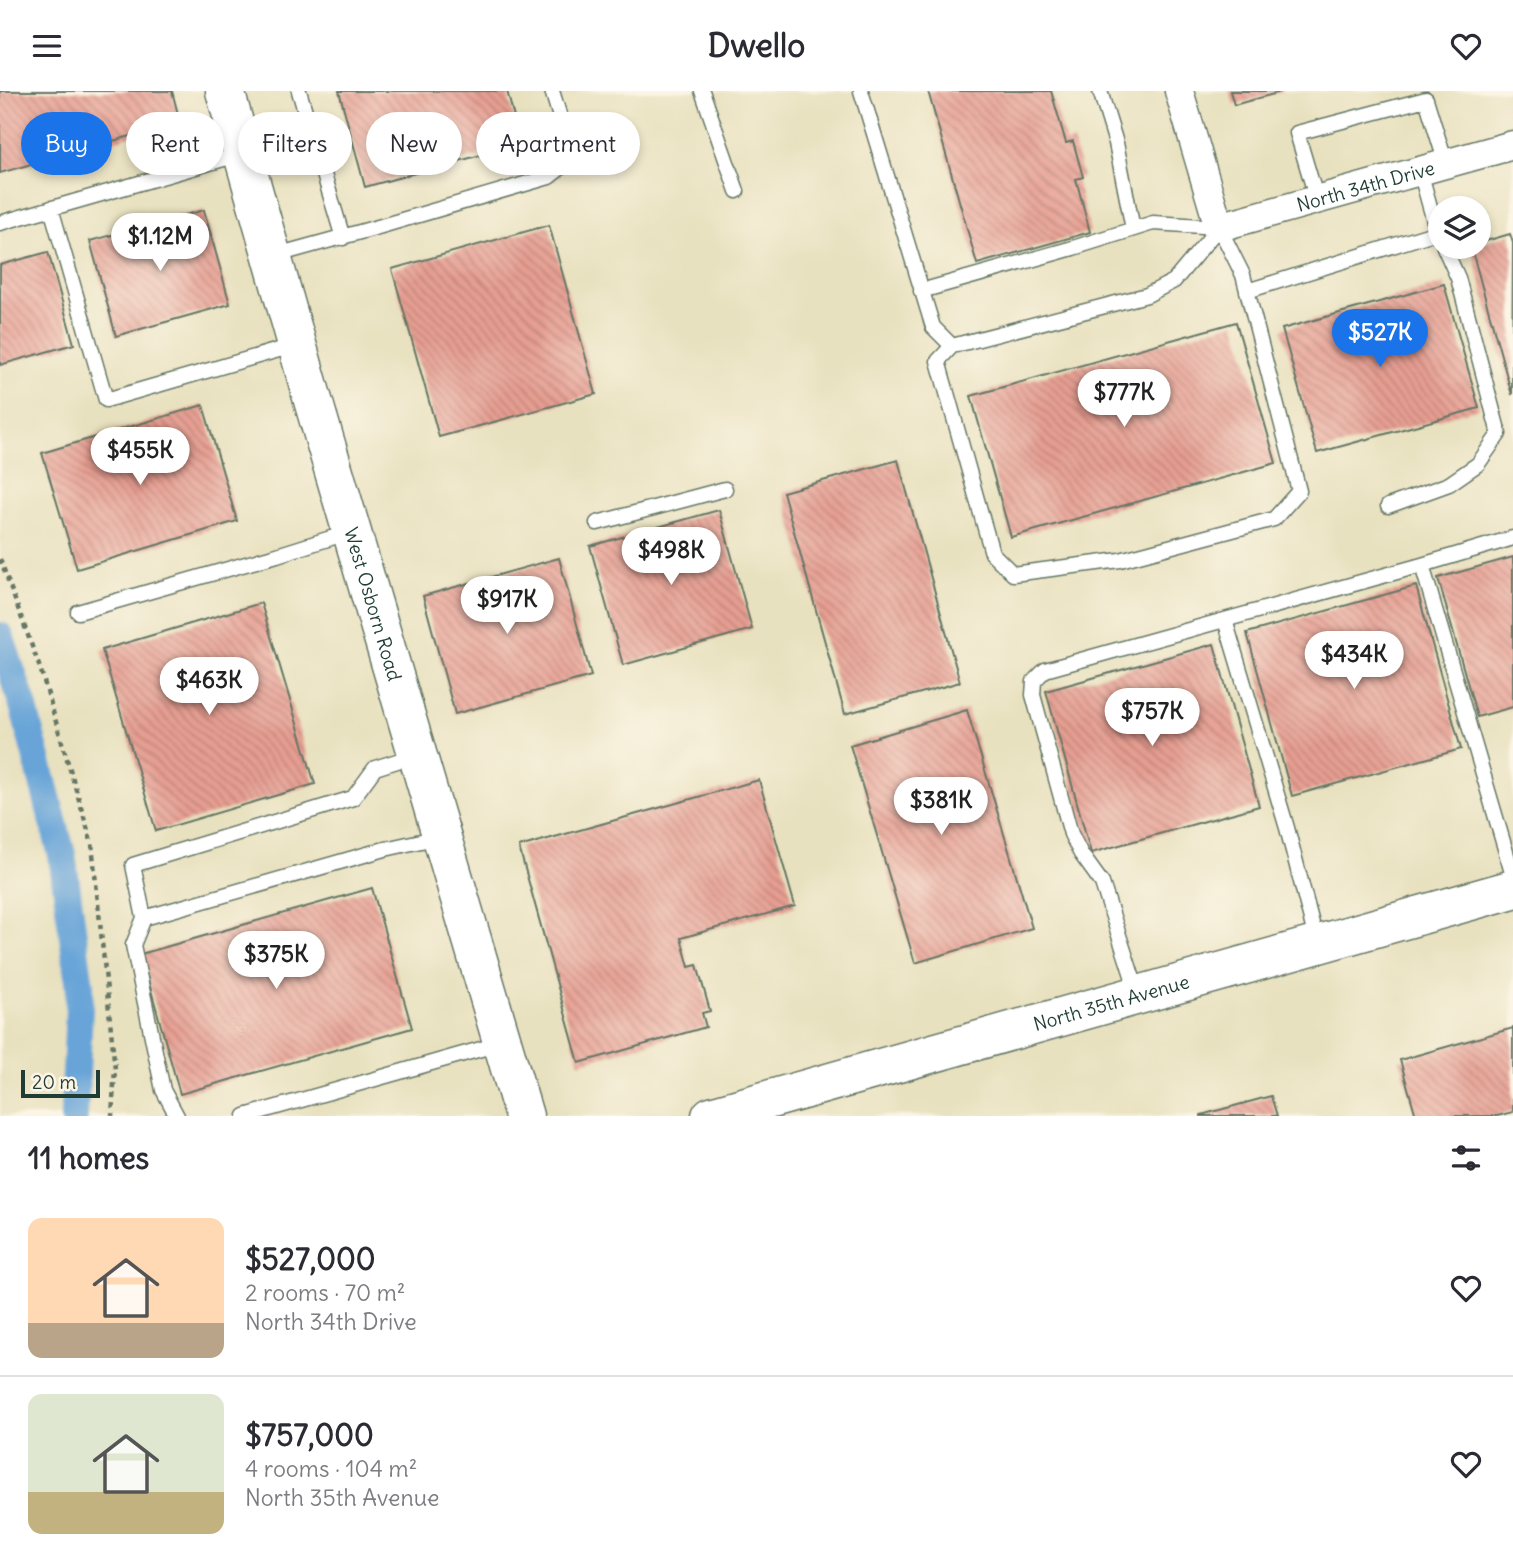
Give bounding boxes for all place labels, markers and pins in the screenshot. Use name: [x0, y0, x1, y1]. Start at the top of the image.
pin: $1.12M: [103, 213, 217, 273]
pin: $527K: [1331, 309, 1429, 369]
pin: $777K: [1075, 369, 1173, 429]
pin: $455K: [91, 427, 189, 487]
pin: $498K: [622, 527, 720, 587]
pin: $917K: [458, 577, 556, 636]
pin: $434K: [1305, 631, 1403, 691]
pin: $463K: [160, 657, 258, 717]
pin: $757K: [1103, 689, 1201, 748]
pin: $381K: [892, 777, 990, 837]
pin: $375K: [227, 932, 325, 991]

